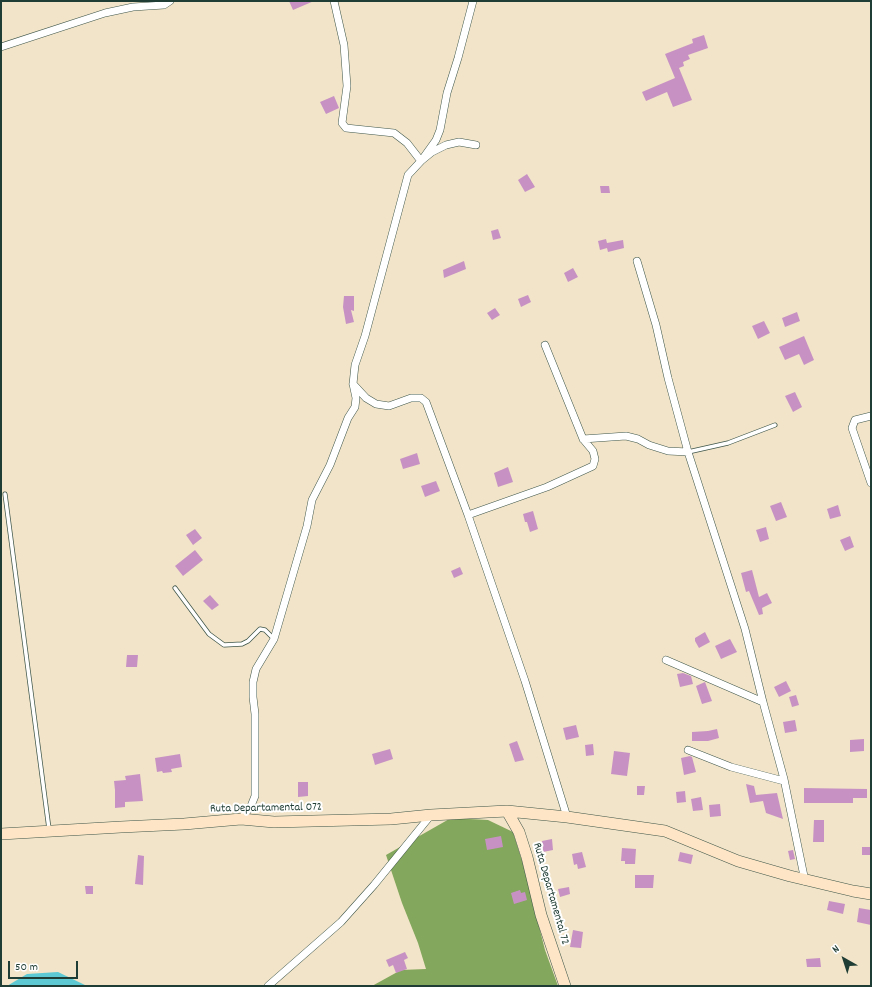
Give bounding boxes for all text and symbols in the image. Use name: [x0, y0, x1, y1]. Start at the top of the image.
street label: Ruta Departamental 072: [210, 801, 322, 817]
street label: Ruta Departamental 72: [529, 841, 571, 947]
north arrow: [824, 939, 864, 979]
text: N: [829, 942, 844, 958]
scale bar: [10, 953, 80, 979]
text: 50 m: [15, 959, 38, 976]

